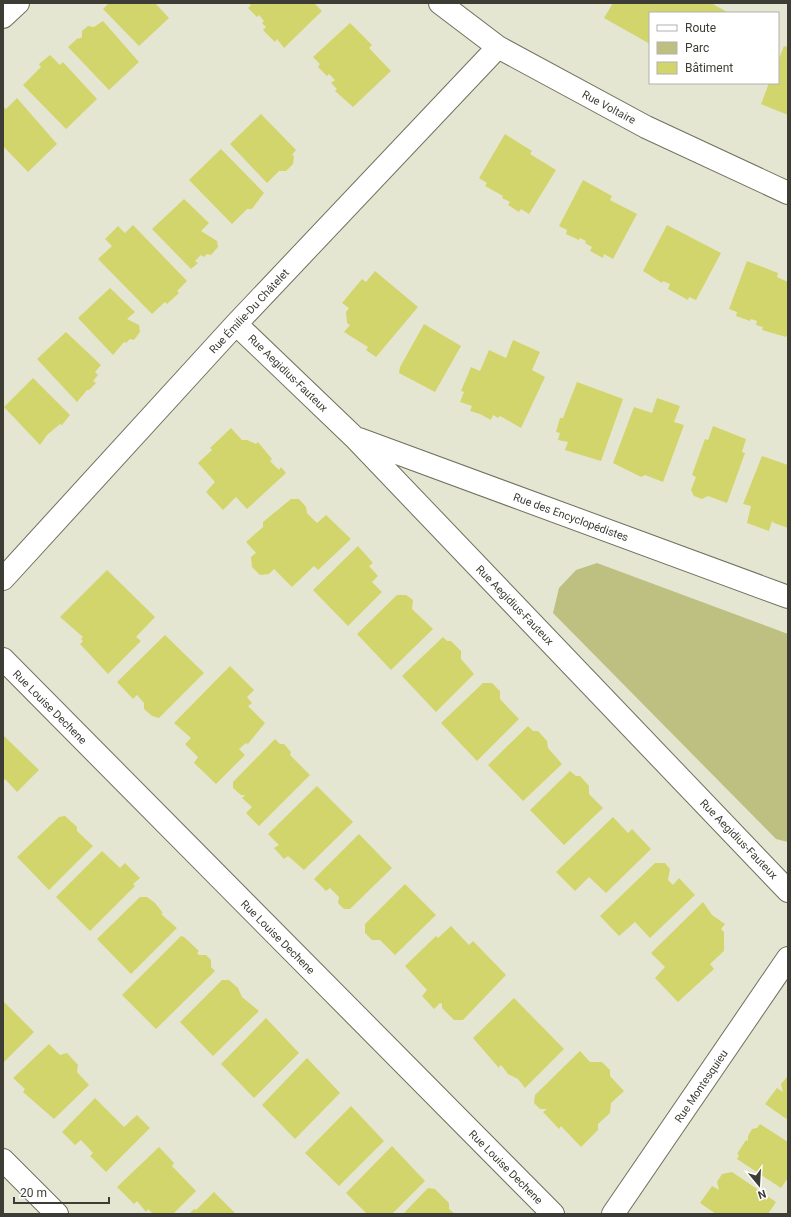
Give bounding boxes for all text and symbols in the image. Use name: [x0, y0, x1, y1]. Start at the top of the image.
legend: [649, 12, 779, 84]
text: Route: [685, 21, 716, 35]
text: Parc: [685, 41, 709, 55]
text: Bâtiment: [685, 61, 733, 75]
street label: Rue Voltaire: [580, 88, 638, 127]
street label: Rue Émilie-Du Châtelet: [207, 266, 292, 356]
street label: Rue Aegidius-Fauteux: [245, 332, 331, 415]
street label: Rue des Encyclopédistes: [512, 491, 630, 544]
street label: Rue Aegidius-Fauteux: [473, 563, 556, 648]
street label: Rue Louise Dechene: [10, 668, 89, 747]
street label: Rue Aegidius-Fauteux: [697, 797, 780, 882]
street label: Rue Louise Dechene: [238, 898, 317, 977]
street label: Rue Montesquieu: [672, 1047, 731, 1125]
street label: Rue Louise Dechene: [466, 1128, 545, 1207]
north arrow: [739, 1165, 779, 1205]
scale bar: [14, 1179, 109, 1205]
text: 20 m: [20, 1186, 47, 1200]
text: N: [756, 1187, 768, 1201]

